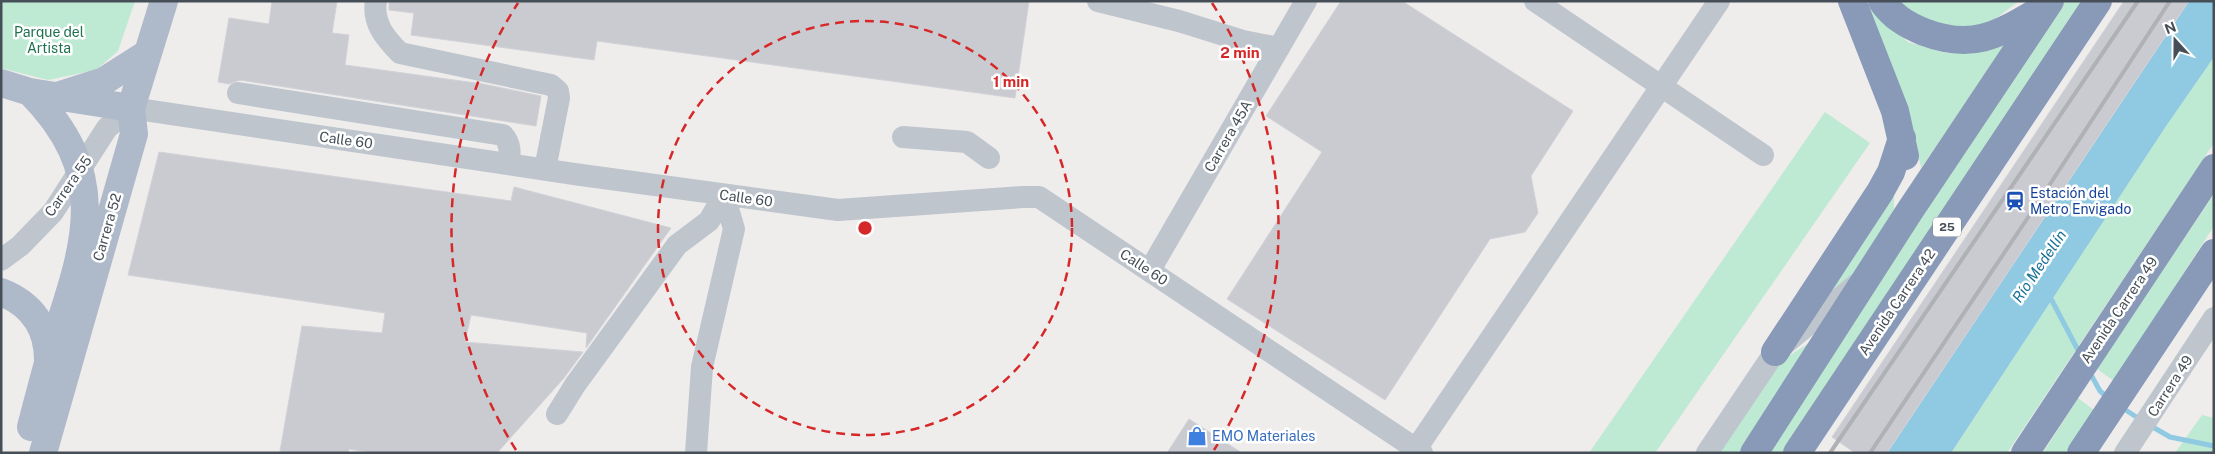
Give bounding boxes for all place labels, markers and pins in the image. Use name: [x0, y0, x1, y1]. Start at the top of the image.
place label: Estación del Metro Envigado: [2030, 185, 2131, 217]
station icon: Estación del Metro Envigado: [2004, 190, 2026, 212]
centre of rings: [856, 219, 874, 237]
shop icon: EMO Materiales: [1186, 425, 1208, 447]
place label: EMO Materiales: [1212, 428, 1315, 444]

